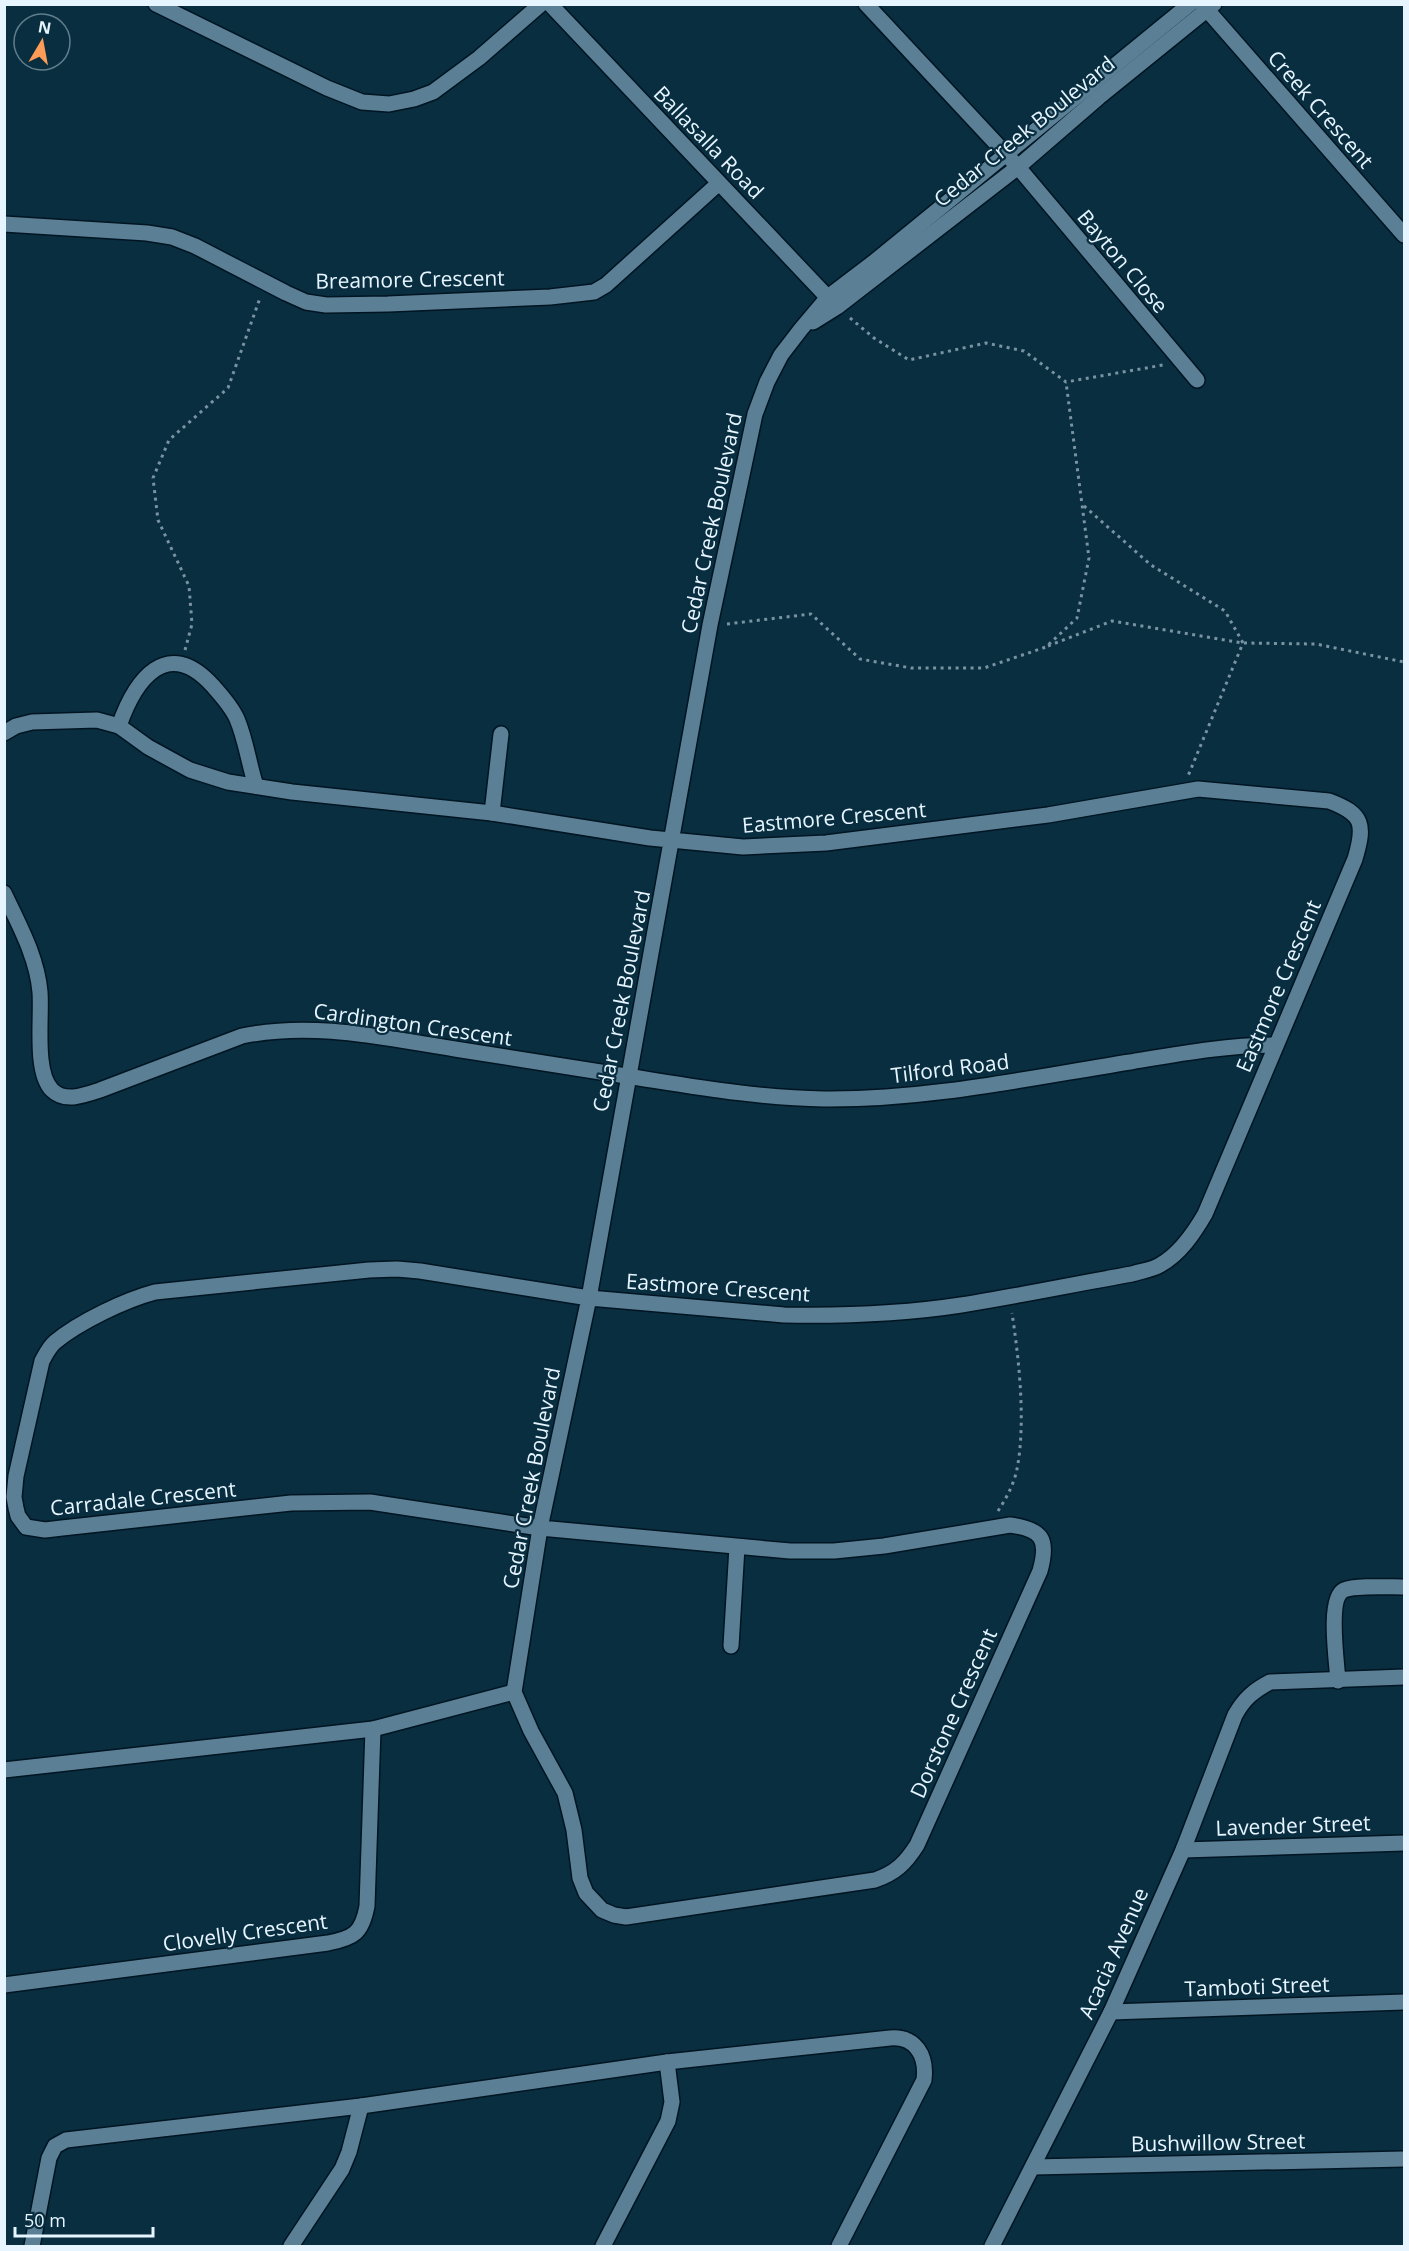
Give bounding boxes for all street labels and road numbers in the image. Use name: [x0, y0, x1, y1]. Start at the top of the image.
street label: Creek Crescent: [1262, 44, 1380, 174]
street label: Cedar Creek Boulevard: [928, 49, 1120, 213]
street label: Ballasalla Road: [648, 79, 770, 205]
street label: Bayton Close: [1071, 203, 1175, 319]
street label: Breamore Crescent: [315, 263, 505, 295]
street label: Cedar Creek Boulevard: [674, 410, 748, 636]
street label: Eastmore Crescent: [741, 795, 927, 839]
street label: Cedar Creek Boulevard: [586, 888, 656, 1114]
street label: Eastmore Crescent: [1229, 896, 1327, 1076]
street label: Cardington Crescent: [312, 996, 514, 1052]
street label: Tilford Road: [889, 1047, 1011, 1089]
street label: Eastmore Crescent: [625, 1267, 811, 1307]
street label: Cedar Creek Boulevard: [496, 1365, 566, 1591]
street label: Carradale Crescent: [49, 1474, 237, 1522]
street label: Dorstone Crescent: [903, 1624, 1003, 1802]
street label: Lavender Street: [1215, 1808, 1371, 1842]
street label: Acacia Avenue: [1072, 1883, 1154, 2023]
street label: Clovelly Crescent: [161, 1907, 329, 1957]
street label: Tamboti Street: [1184, 1969, 1330, 2003]
street label: Bushwillow Street: [1131, 2126, 1305, 2158]

